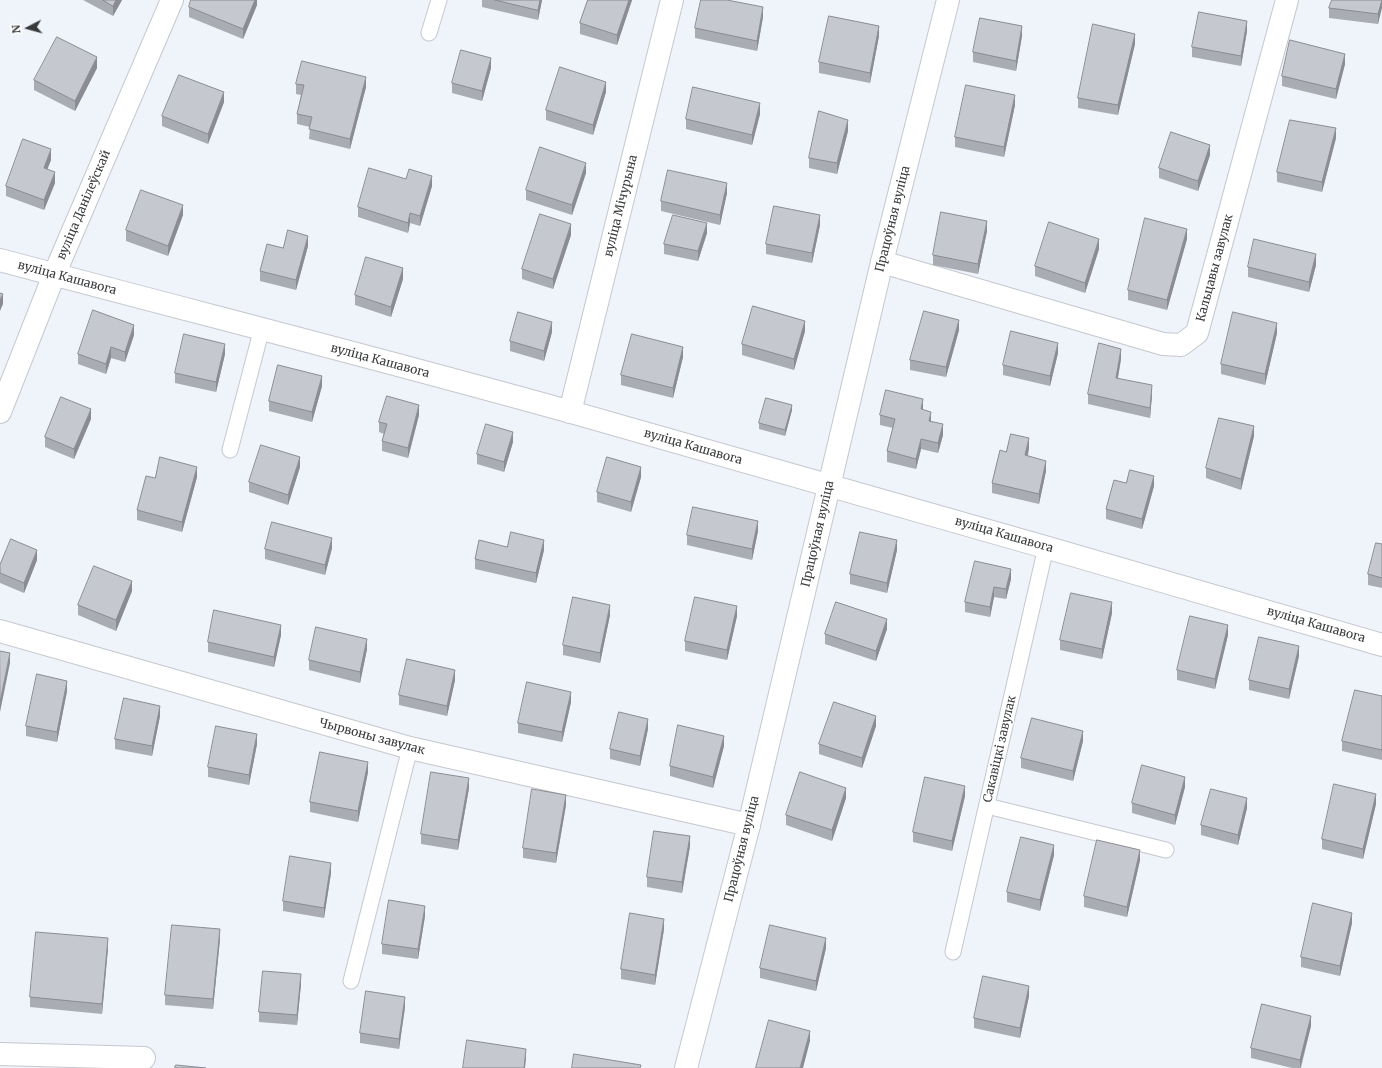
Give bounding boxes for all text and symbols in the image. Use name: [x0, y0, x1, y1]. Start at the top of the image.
north arrow: [8, 8, 48, 48]
text: N: [9, 24, 23, 34]
street label: вуліца Данілеўскай: [54, 148, 114, 262]
street label: вуліца Мічурына: [601, 154, 641, 258]
street label: Працоўная вуліца: [873, 164, 913, 274]
street label: Кальцавы завулак: [1194, 213, 1236, 323]
street label: вуліца Кашавога: [16, 258, 118, 298]
street label: вуліца Кашавога: [329, 341, 431, 381]
street label: вуліца Кашавога: [642, 426, 744, 468]
street label: Працоўная вуліца: [799, 479, 837, 589]
street label: вуліца Кашавога: [953, 514, 1055, 556]
street label: вуліца Кашавога: [1265, 604, 1367, 646]
street label: Сакавіцкі завулак: [981, 694, 1019, 804]
street label: Чырвоны завулак: [317, 716, 427, 758]
street label: Працоўная вуліца: [722, 794, 762, 904]

